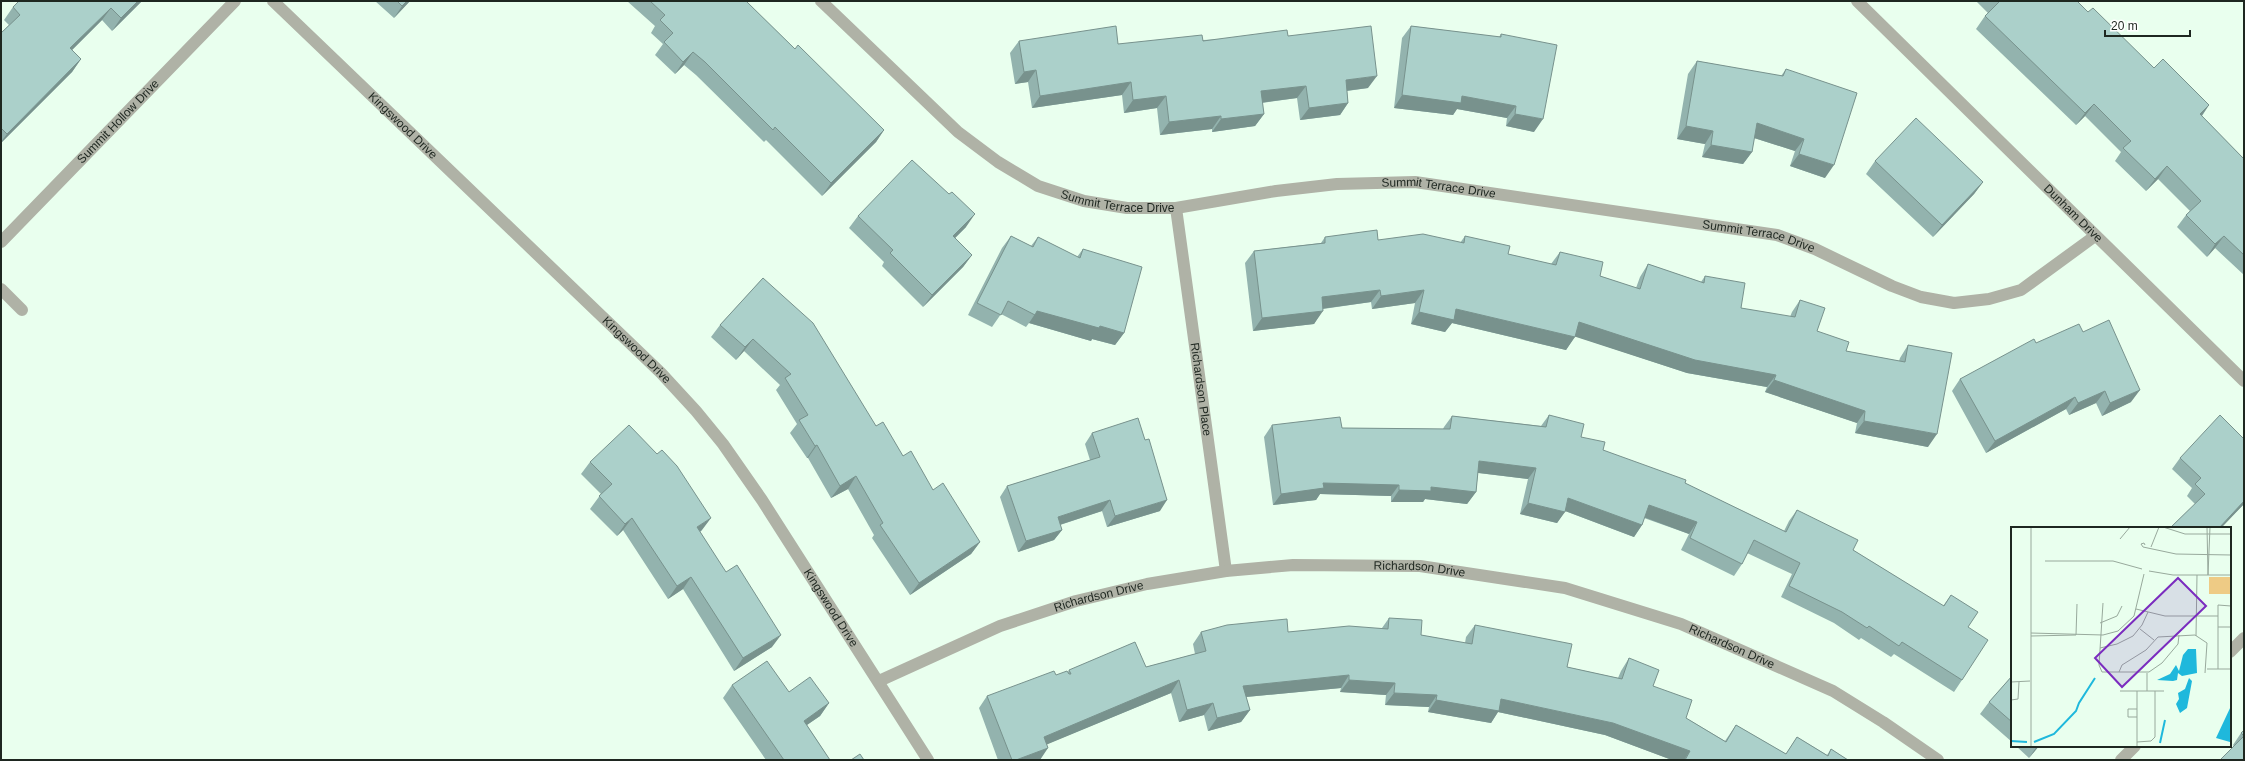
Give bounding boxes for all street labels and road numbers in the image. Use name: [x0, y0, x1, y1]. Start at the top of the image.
street label: Summit Hollow Drive: [74, 76, 162, 166]
street label: Kingswood Drive: [366, 89, 441, 162]
street label: Summit Terrace Drive: [1381, 175, 1497, 201]
street label: Dunham Drive: [2041, 181, 2106, 245]
street label: Summit Terrace Drive: [1059, 187, 1175, 215]
street label: Summit Terrace Drive: [1701, 217, 1817, 255]
street label: Kingswood Drive: [599, 314, 674, 386]
street label: Richardson Place: [1188, 342, 1214, 437]
street label: Richardson Drive: [1374, 559, 1467, 580]
street label: Kingswood Drive: [801, 566, 861, 650]
street label: Richardson Drive: [1052, 578, 1145, 615]
street label: Richardson Drive: [1687, 621, 1777, 672]

